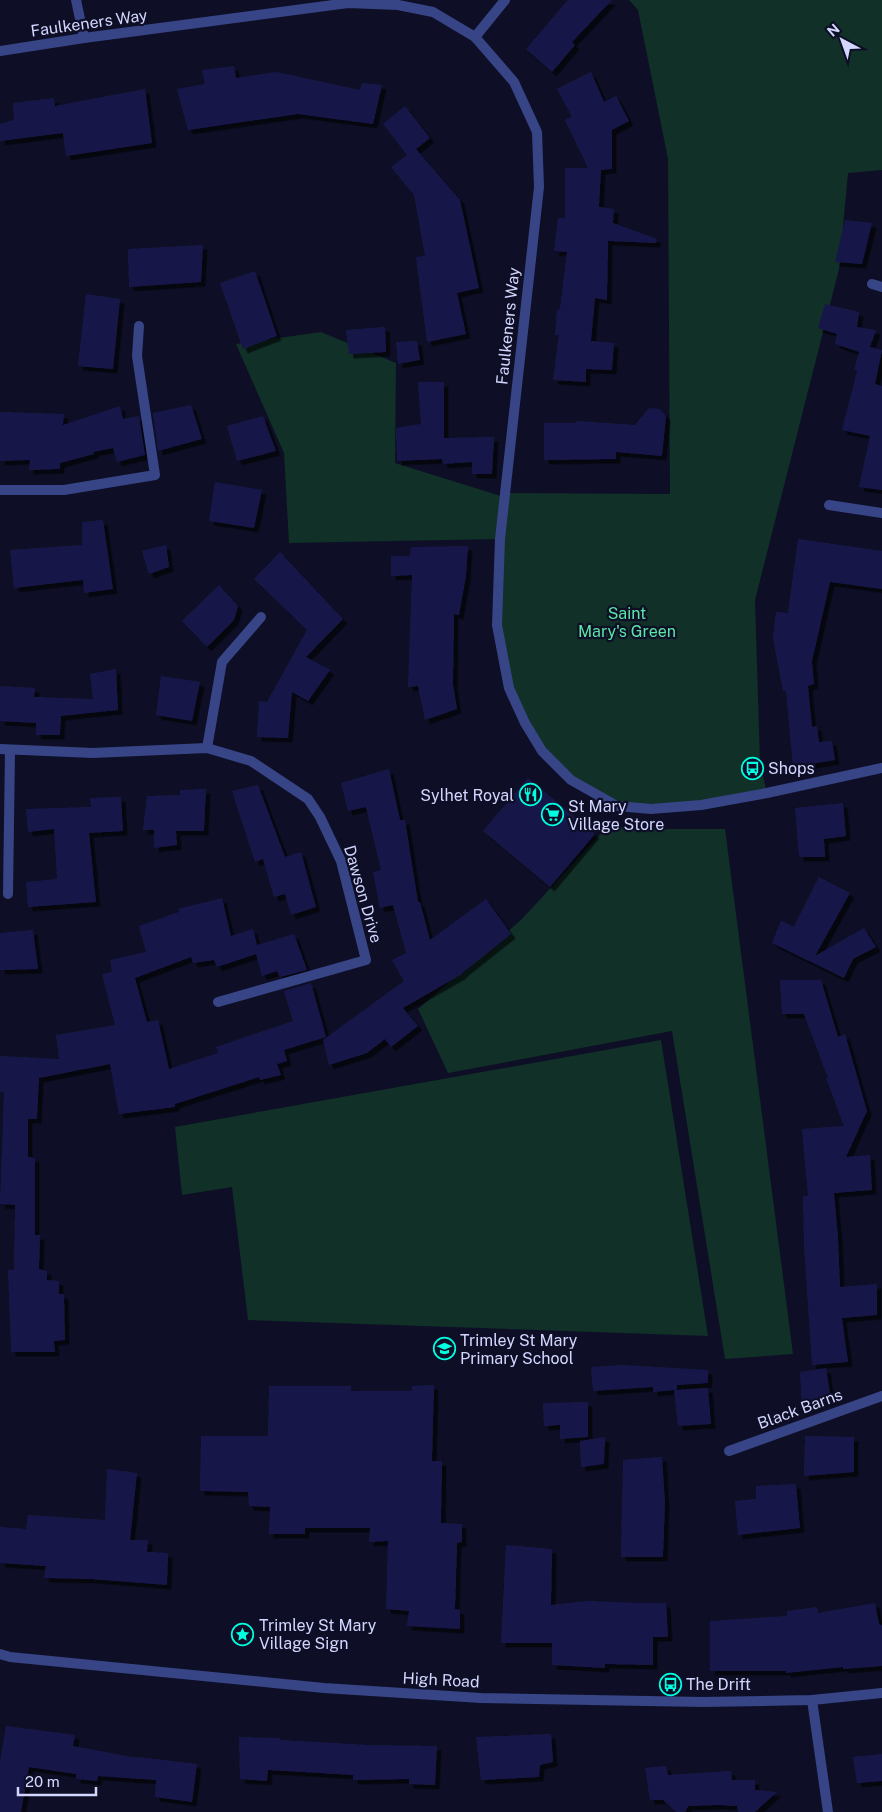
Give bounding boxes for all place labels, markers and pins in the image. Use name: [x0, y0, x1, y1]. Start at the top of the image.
bus stop icon: Shops: [740, 756, 764, 780]
place label: Shops: [768, 759, 815, 778]
restaurant icon: Sylhet Royal: [518, 783, 542, 807]
place label: Sylhet Royal: [420, 786, 514, 805]
place label: St Mary Village Store: [568, 797, 664, 834]
supermarket icon: St Mary Village Store: [540, 803, 564, 827]
place label: Trimley St Mary Primary School: [460, 1331, 578, 1368]
school or university icon: Trimley St Mary Primary School: [432, 1337, 456, 1361]
place label: Trimley St Mary Village Sign: [259, 1616, 377, 1653]
place icon: Trimley St Mary Village Sign: [231, 1622, 255, 1646]
bus stop icon: The Drift: [658, 1672, 682, 1696]
place label: The Drift: [686, 1675, 751, 1694]

